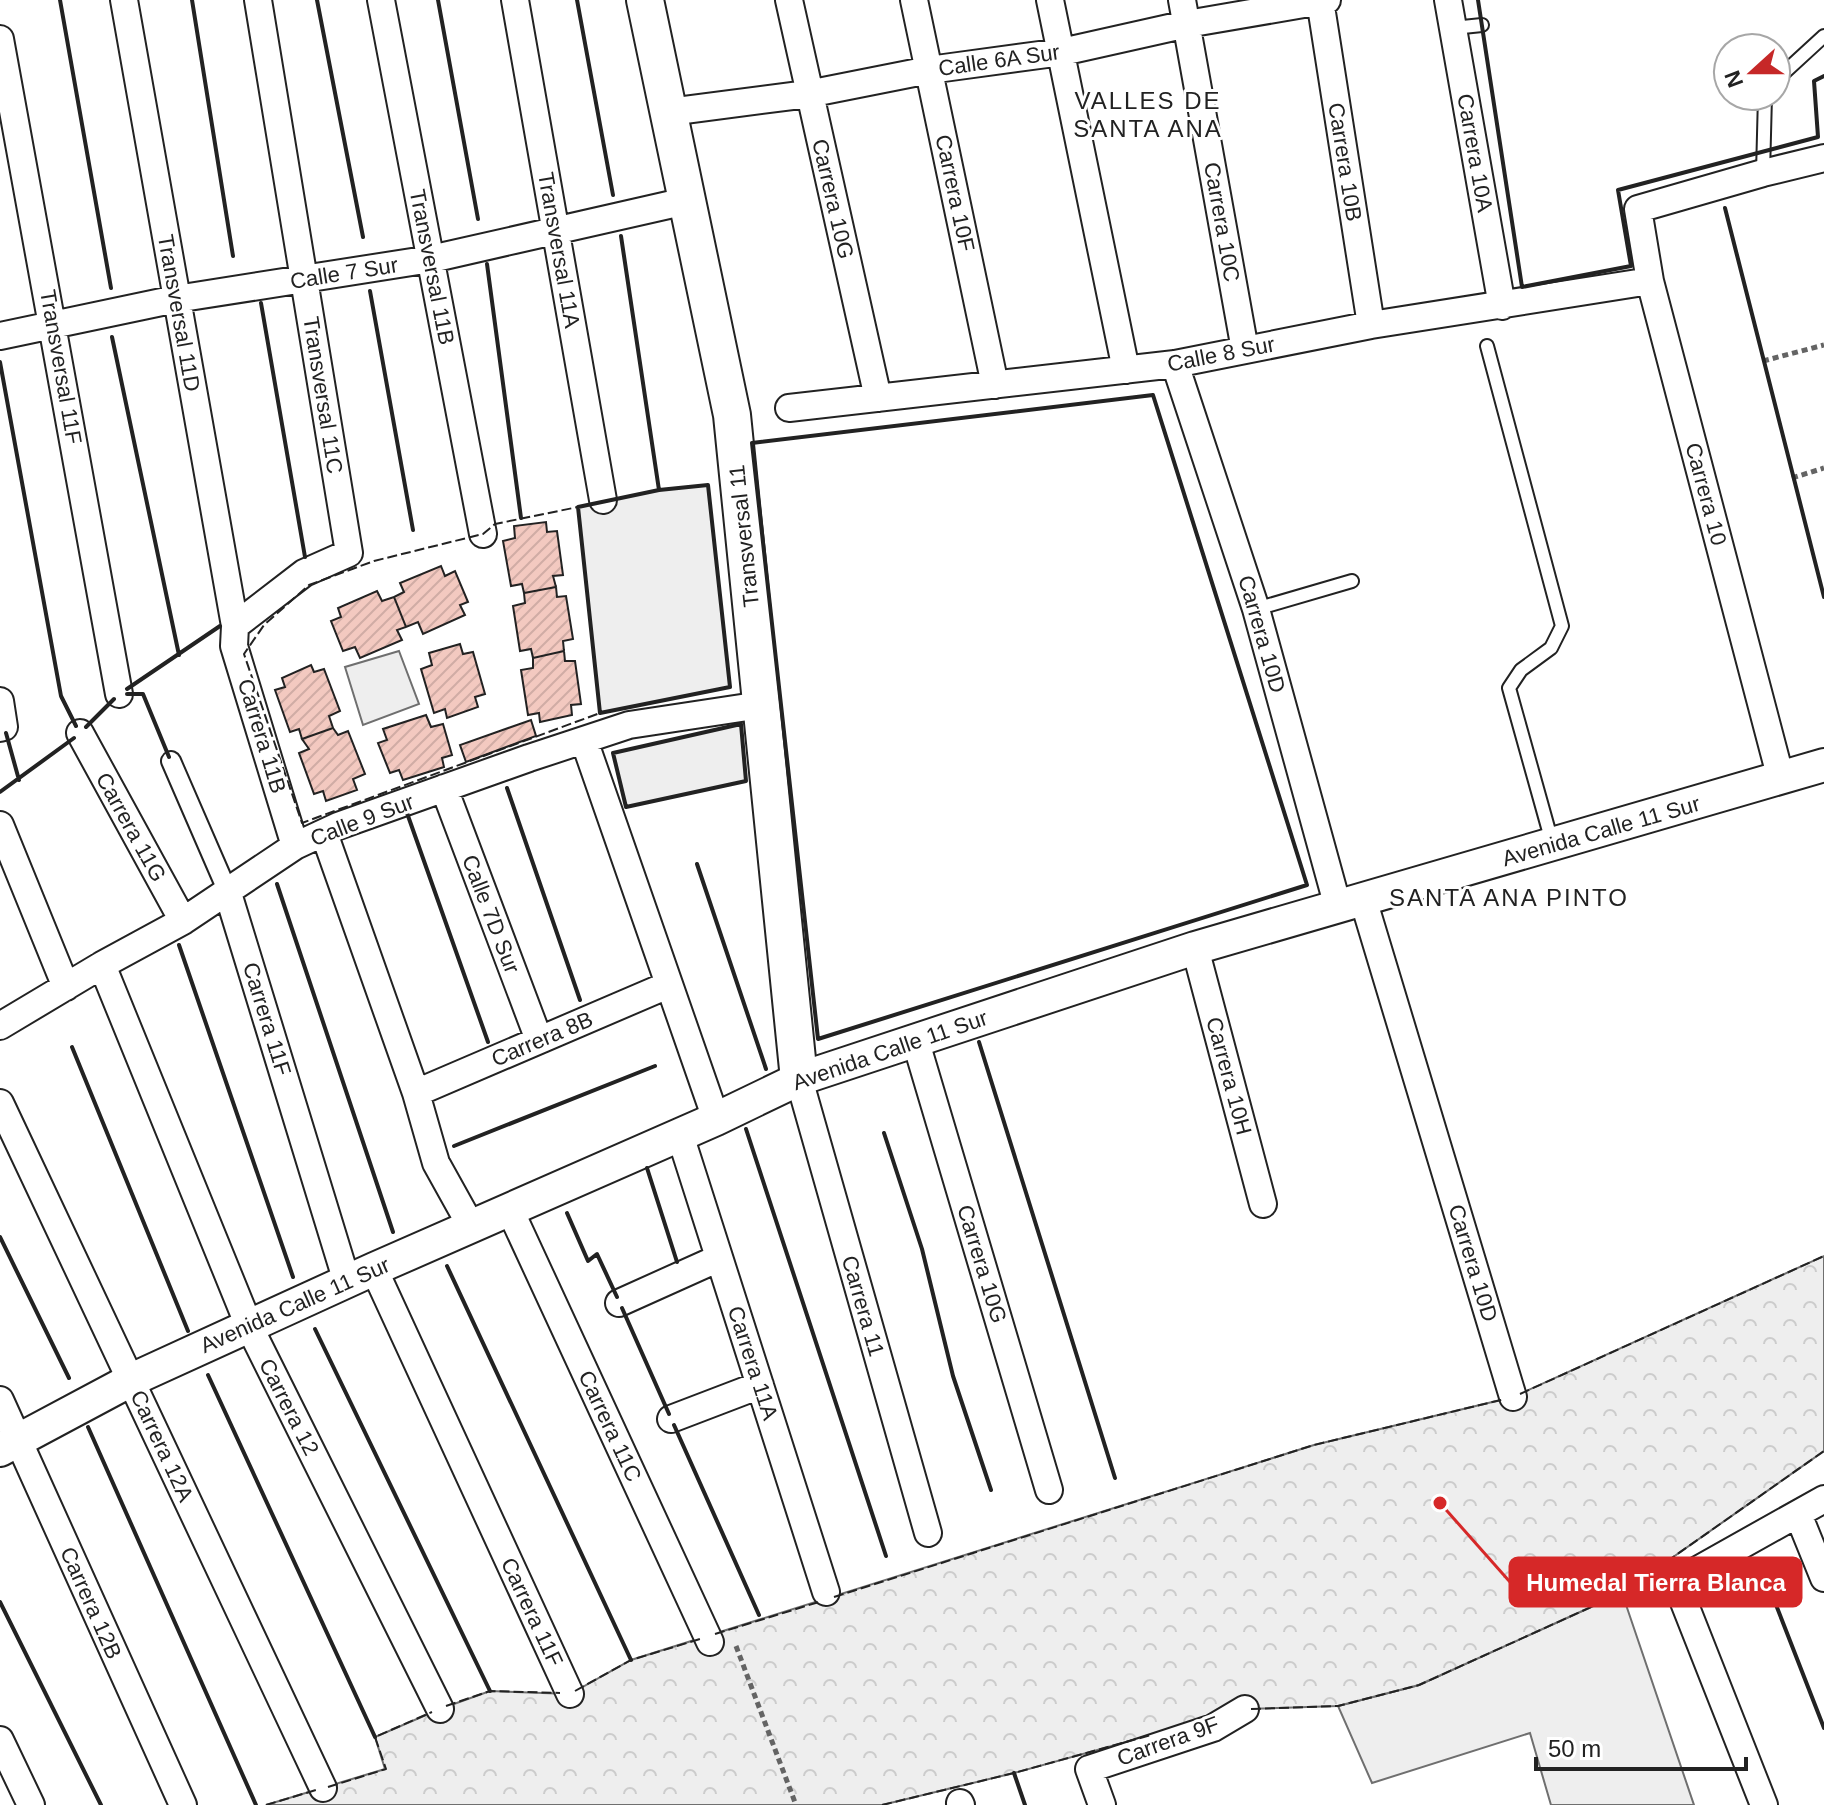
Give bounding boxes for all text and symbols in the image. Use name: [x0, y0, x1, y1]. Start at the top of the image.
north arrow: [1712, 32, 1792, 112]
street label: Calle 6A Sur: [937, 39, 1061, 81]
text: N: [1719, 67, 1748, 91]
district label: VALLES DE SANTA ANA: [1073, 87, 1223, 142]
street label: Carrera 10A: [1452, 92, 1498, 214]
street label: Carrera 10B: [1323, 101, 1367, 223]
street label: Carrera 10F: [930, 132, 980, 254]
street label: Carrera 10G: [807, 137, 859, 261]
street label: Carrera 10C: [1199, 160, 1245, 284]
street label: Transversal 11A: [533, 170, 585, 330]
street label: Transversal 11B: [405, 187, 459, 347]
street label: Transversal 11D: [153, 233, 205, 393]
street label: Calle 7 Sur: [288, 252, 400, 294]
street label: Transversal 11F: [35, 288, 87, 446]
street label: Transversal 11C: [298, 315, 348, 476]
street label: Calle 8 Sur: [1165, 331, 1277, 377]
street label: Carrera 10: [1680, 440, 1732, 548]
street label: Transversal 11: [724, 464, 764, 608]
street label: Carrera 10D: [1233, 572, 1291, 696]
street label: Carrera 11B: [233, 676, 291, 796]
street label: Carrera 11G: [91, 768, 171, 886]
street label: Calle 9 Sur: [307, 789, 417, 851]
street label: Avenida Calle 11 Sur: [1499, 791, 1703, 871]
street label: Calle 7D Sur: [457, 851, 525, 977]
district label: SANTA ANA PINTO: [1389, 884, 1629, 911]
street label: Carrera 11F: [238, 959, 296, 1079]
street label: Avenida Calle 11 Sur: [789, 1005, 991, 1095]
street label: Carrera 8B: [488, 1006, 596, 1072]
street label: Carrera 10H: [1201, 1014, 1257, 1138]
street label: Carrera 10D: [1443, 1201, 1503, 1325]
street label: Carrera 10G: [952, 1202, 1012, 1326]
street label: Avenida Calle 11 Sur: [196, 1252, 394, 1358]
street label: Carrera 11: [837, 1253, 889, 1359]
street label: Carrera 11A: [723, 1303, 783, 1423]
street label: Carrera 12: [254, 1354, 324, 1460]
street label: Carrera 11C: [573, 1367, 647, 1485]
street label: Carrera 12A: [125, 1386, 199, 1506]
street label: Carrera 12B: [55, 1543, 127, 1663]
street label: Carrera 11F: [496, 1554, 568, 1670]
callout: Humedal Tierra Blanca: [1510, 1558, 1801, 1606]
text: Humedal Tierra Blanca: [1526, 1569, 1786, 1596]
street label: Carrera 9F: [1114, 1711, 1222, 1771]
scale bar: [1536, 1721, 1746, 1771]
text: 50 m: [1548, 1735, 1601, 1762]

